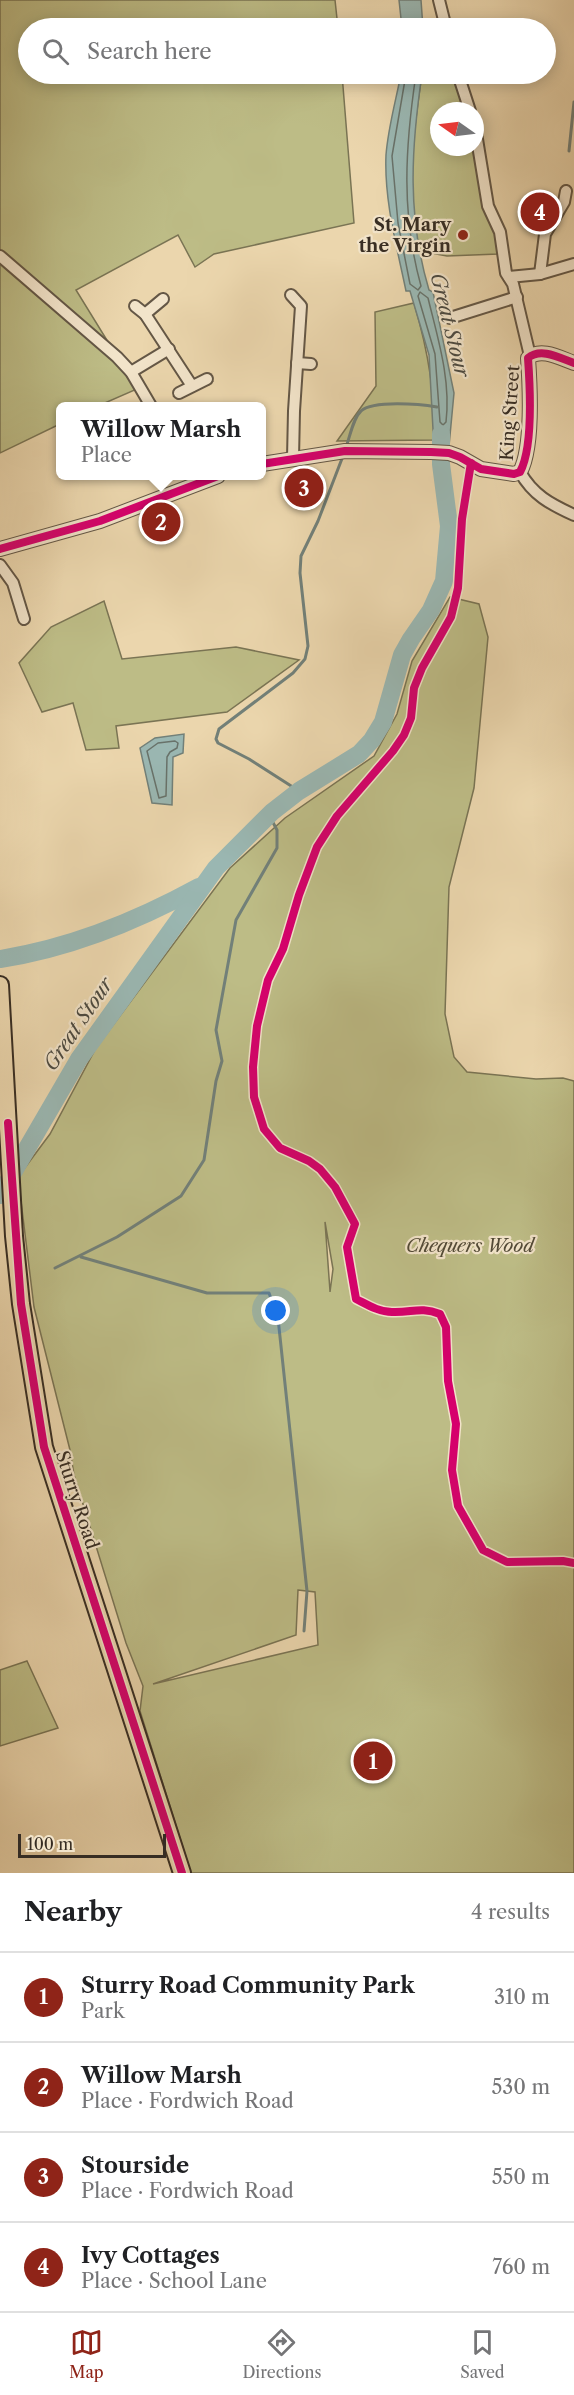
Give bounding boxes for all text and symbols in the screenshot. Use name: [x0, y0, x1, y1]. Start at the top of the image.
search box: [18, 18, 556, 84]
icon: search: [39, 35, 72, 68]
text: Search here: [87, 38, 212, 65]
north arrow: [430, 102, 484, 156]
pin: 4: [520, 190, 560, 234]
place label: St. Mary the Virgin: [359, 214, 452, 257]
marker: St. Mary the Virgin: [456, 228, 470, 242]
water label: Great Stour: [425, 270, 475, 381]
street label: King Street: [496, 364, 524, 462]
popup: [56, 402, 266, 480]
text: Willow Marsh: [81, 416, 241, 443]
text: Place: [81, 443, 132, 467]
pin: 3: [284, 466, 324, 510]
pin: 2: [142, 500, 180, 544]
water label: Great Stour: [38, 972, 119, 1075]
park label: Chequers Wood: [406, 1235, 536, 1257]
your location: [261, 1296, 290, 1325]
street label: Sturry Road: [51, 1448, 103, 1552]
pin: 1: [354, 1738, 392, 1784]
scale bar: [18, 1831, 166, 1858]
text: 100 m: [27, 1834, 73, 1854]
text: Nearby: [24, 1896, 122, 1928]
text: 4 results: [471, 1900, 550, 1924]
text: Sturry Road Community Park: [81, 1972, 415, 1999]
text: 1: [39, 1985, 48, 2009]
text: 310 m: [494, 1985, 550, 2009]
text: Park: [81, 1999, 124, 2023]
text: Willow Marsh: [81, 2062, 242, 2089]
text: 2: [38, 2075, 49, 2099]
text: 530 m: [492, 2075, 550, 2099]
text: Place · Fordwich Road: [81, 2089, 294, 2113]
text: Stourside: [81, 2152, 189, 2179]
text: 3: [38, 2165, 49, 2189]
text: 550 m: [492, 2165, 550, 2189]
text: Place · Fordwich Road: [81, 2179, 294, 2203]
text: Ivy Cottages: [81, 2242, 220, 2269]
text: 4: [38, 2255, 49, 2279]
text: 760 m: [492, 2255, 550, 2279]
text: Place · School Lane: [81, 2269, 267, 2293]
tab: Map: [69, 2326, 104, 2382]
tab: Directions: [242, 2326, 321, 2382]
tab: Saved: [460, 2326, 505, 2382]

